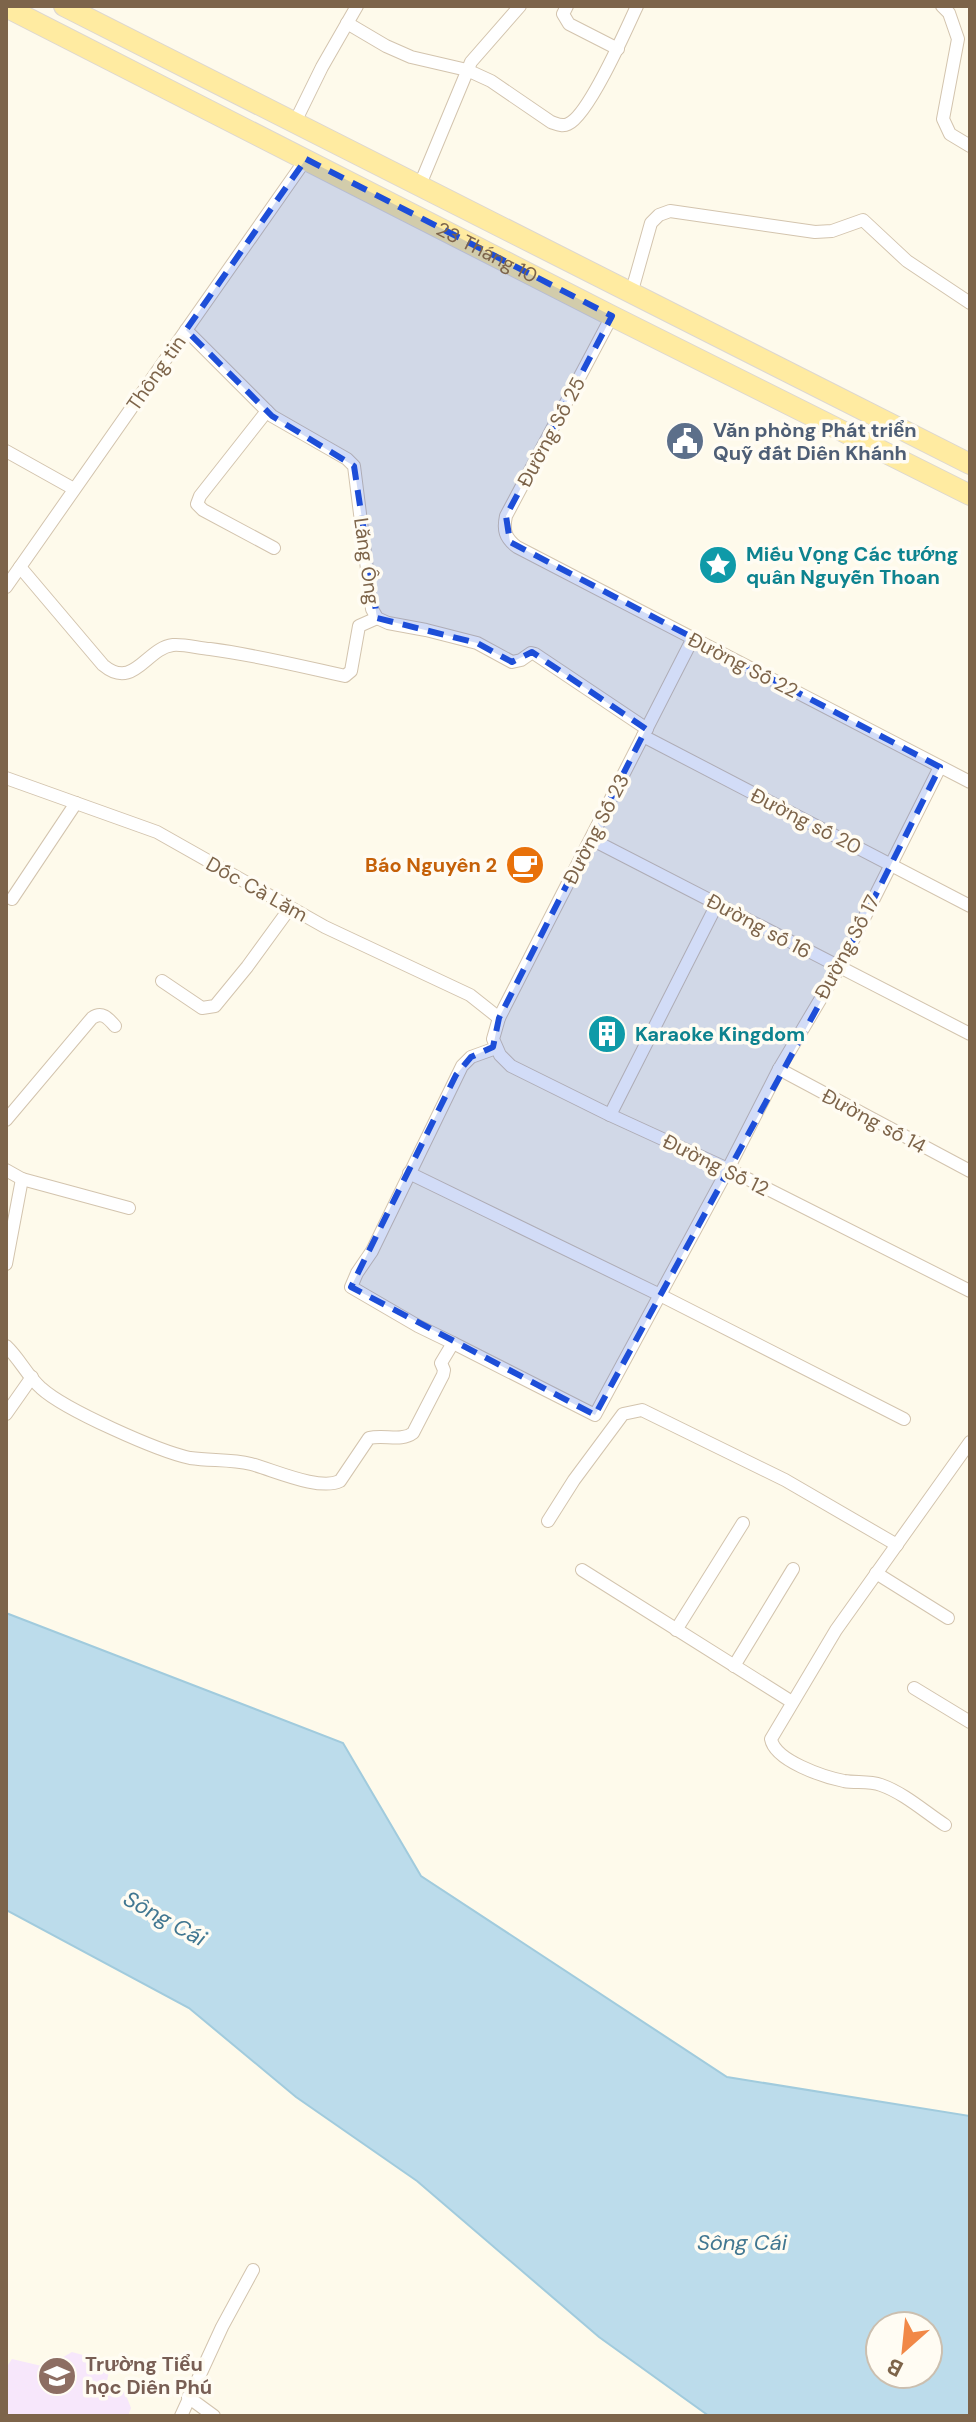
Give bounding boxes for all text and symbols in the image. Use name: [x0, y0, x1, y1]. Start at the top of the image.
street label: 23 Tháng 10: [432, 216, 542, 289]
street label: Thông tin: [120, 330, 192, 416]
street label: Đường Số 25: [511, 372, 591, 492]
place label: Văn phòng Phát triển Quỹ đất Diên Khánh: [713, 417, 917, 466]
public building icon: Văn phòng Phát triển Quỹ đất Diên Khánh: [664, 420, 706, 462]
street label: Lăng Ông: [348, 516, 386, 606]
place label: Miếu Vọng Các tướng quân Nguyễn Thoan: [746, 541, 959, 590]
place icon: Miếu Vọng Các tướng quân Nguyễn Thoan: [697, 544, 739, 586]
street label: Đường Số 22: [683, 626, 803, 704]
street label: Đường Số 23: [557, 769, 635, 889]
street label: Đường số 20: [746, 782, 866, 860]
cafe icon: Báo Nguyên 2: [504, 844, 546, 886]
street label: Dốc Cà Lăm: [202, 850, 312, 928]
place label: Báo Nguyên 2: [365, 852, 497, 878]
street label: Đường số 16: [702, 888, 816, 964]
street label: Đường Số 17: [809, 890, 885, 1004]
building icon: Karaoke Kingdom: [586, 1013, 628, 1055]
place label: Karaoke Kingdom: [635, 1021, 805, 1047]
street label: Đường số 14: [817, 1083, 931, 1159]
street label: Đường Số 12: [659, 1128, 773, 1202]
water label: Sông Cái: [118, 1884, 212, 1953]
water label: Sông Cái: [697, 2228, 788, 2257]
north arrow: [864, 2310, 944, 2390]
place label: Trường Tiểu học Diên Phú: [85, 2351, 212, 2400]
text: B: [882, 2351, 908, 2383]
school or university icon: Trường Tiểu học Diên Phú: [36, 2355, 78, 2397]

